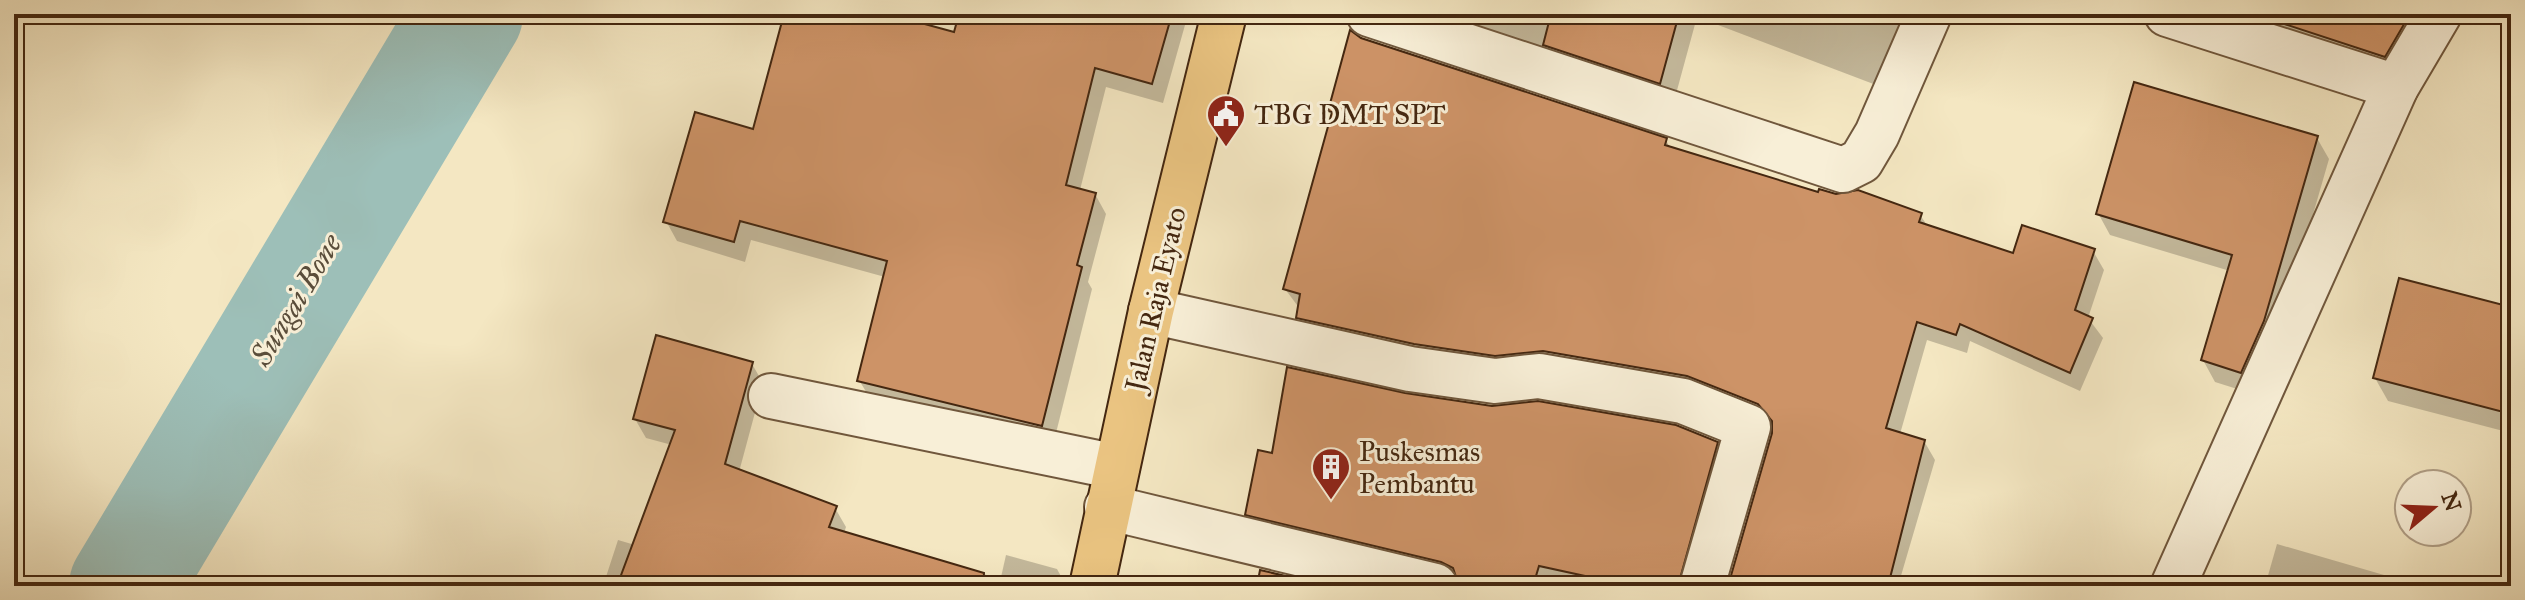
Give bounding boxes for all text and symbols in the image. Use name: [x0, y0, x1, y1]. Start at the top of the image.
public building icon: TBG DMT SPT: [1205, 93, 1247, 148]
place label: TBG DMT SPT: [1254, 97, 1446, 132]
street label: Jalan Raja Eyato: [1117, 204, 1194, 398]
water label: Sungai Bone: [242, 227, 350, 373]
place label: Puskesmas Pembantu: [1359, 434, 1480, 501]
building icon: Puskesmas Pembantu: [1310, 446, 1352, 501]
north arrow: [2393, 468, 2473, 548]
text: N: [2436, 488, 2467, 515]

